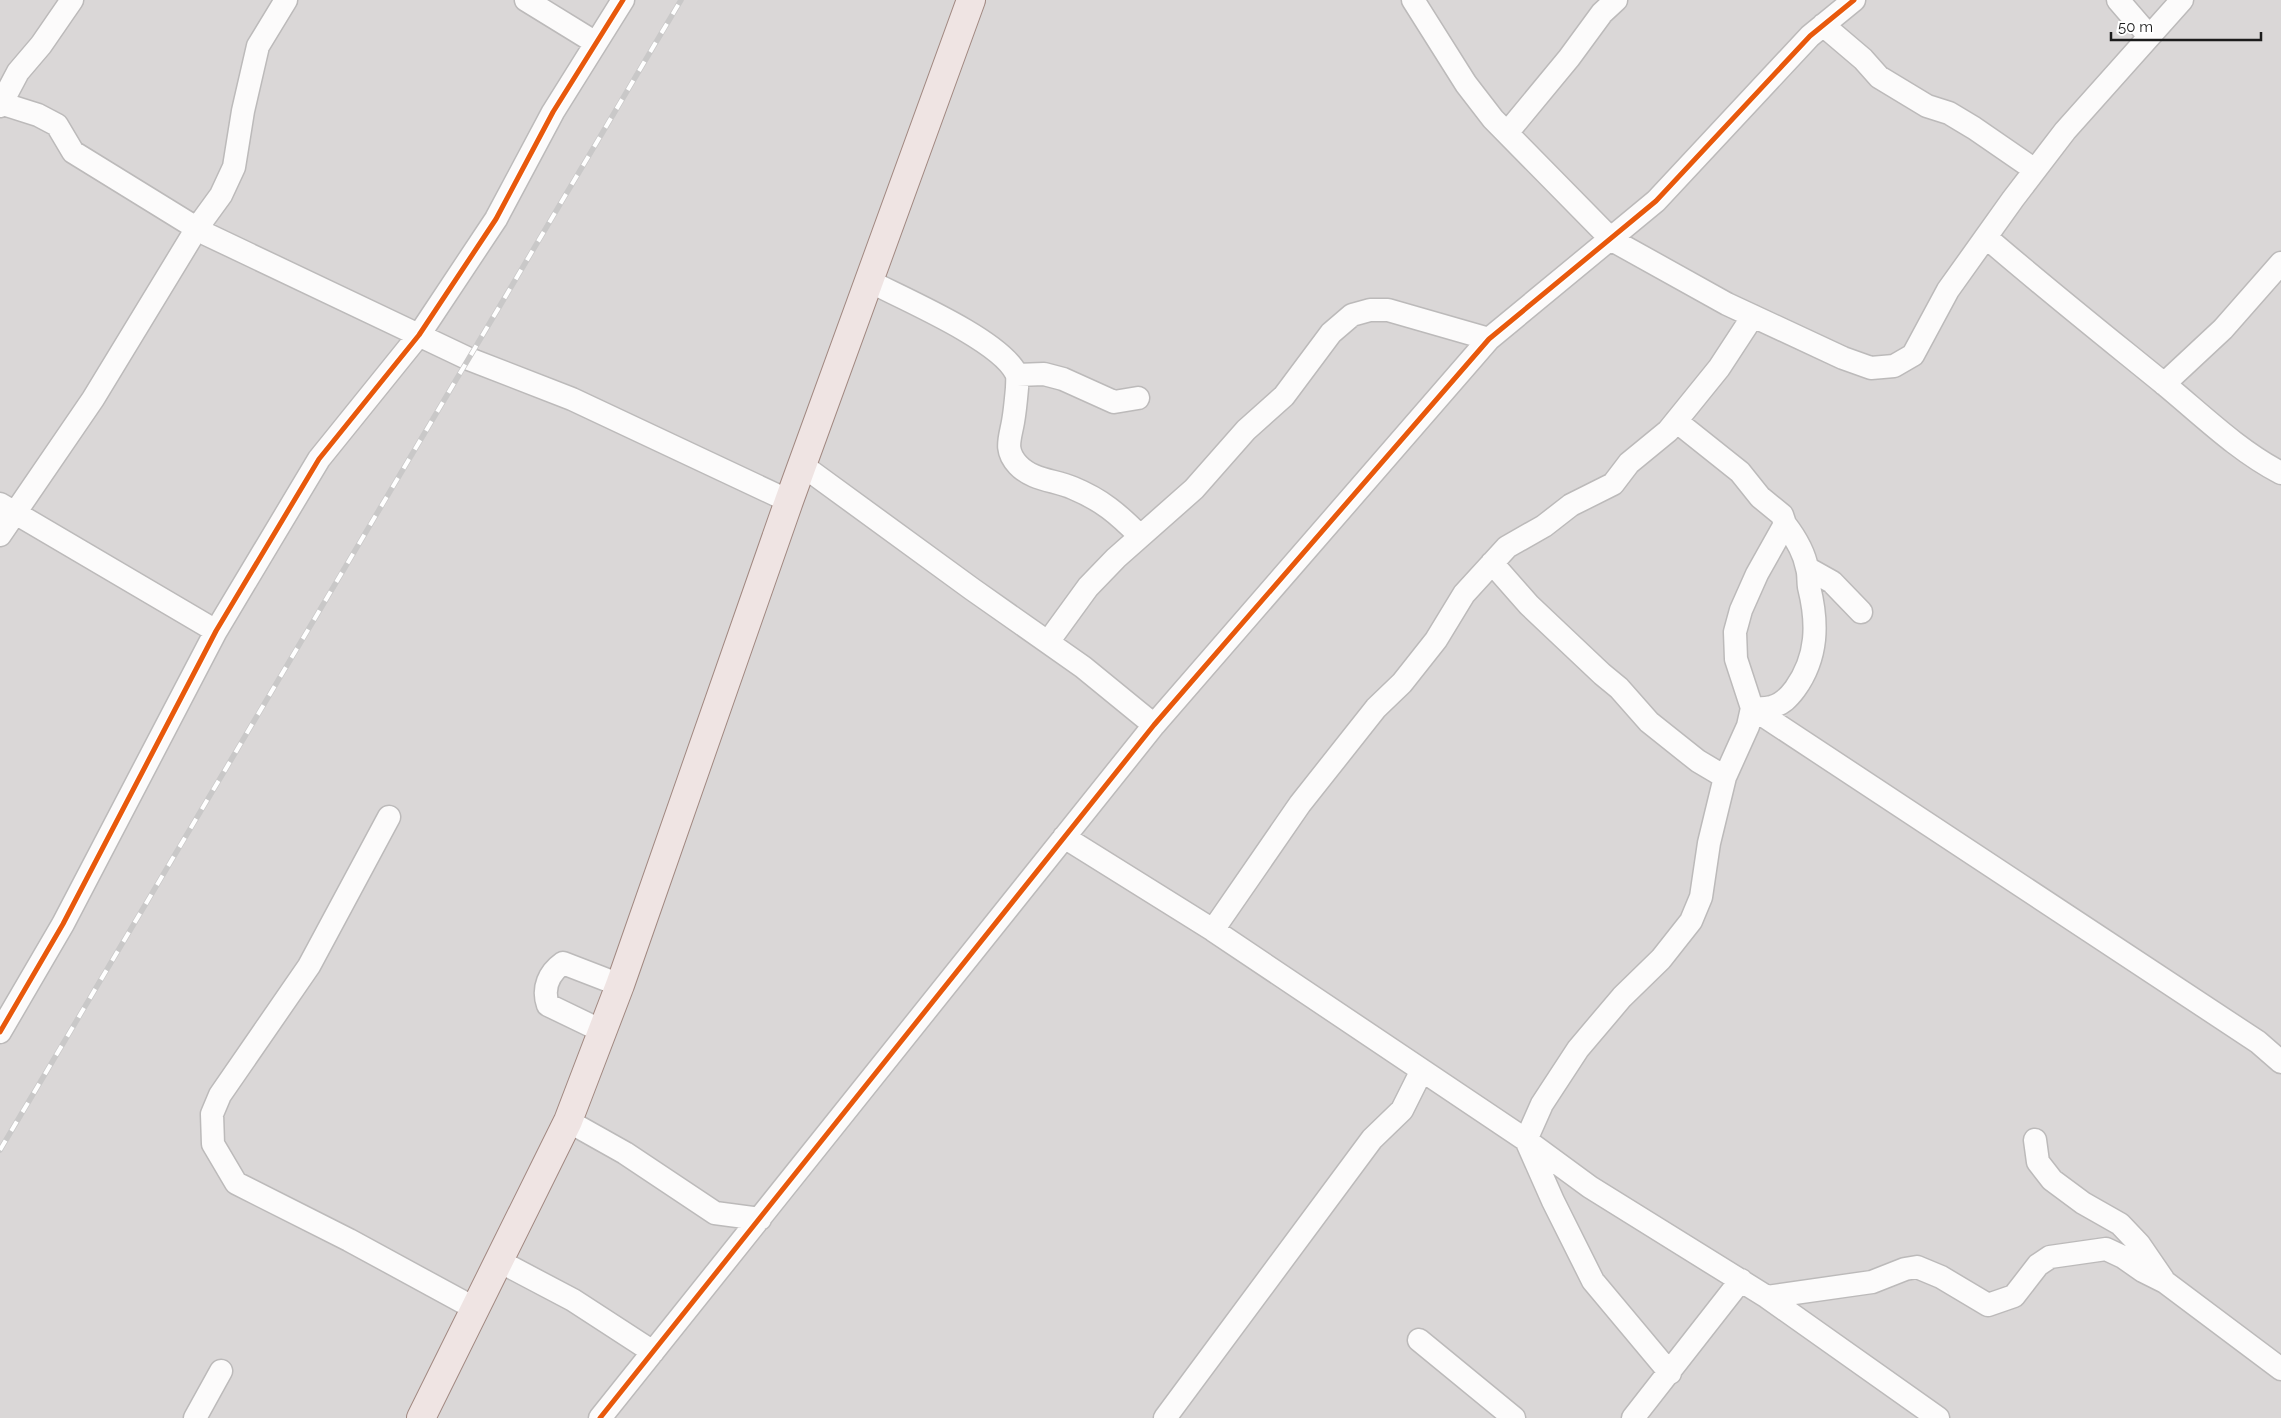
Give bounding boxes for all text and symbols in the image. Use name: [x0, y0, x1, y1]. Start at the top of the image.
scale bar: [2111, 10, 2261, 42]
text: 50 m: [2118, 18, 2153, 36]

